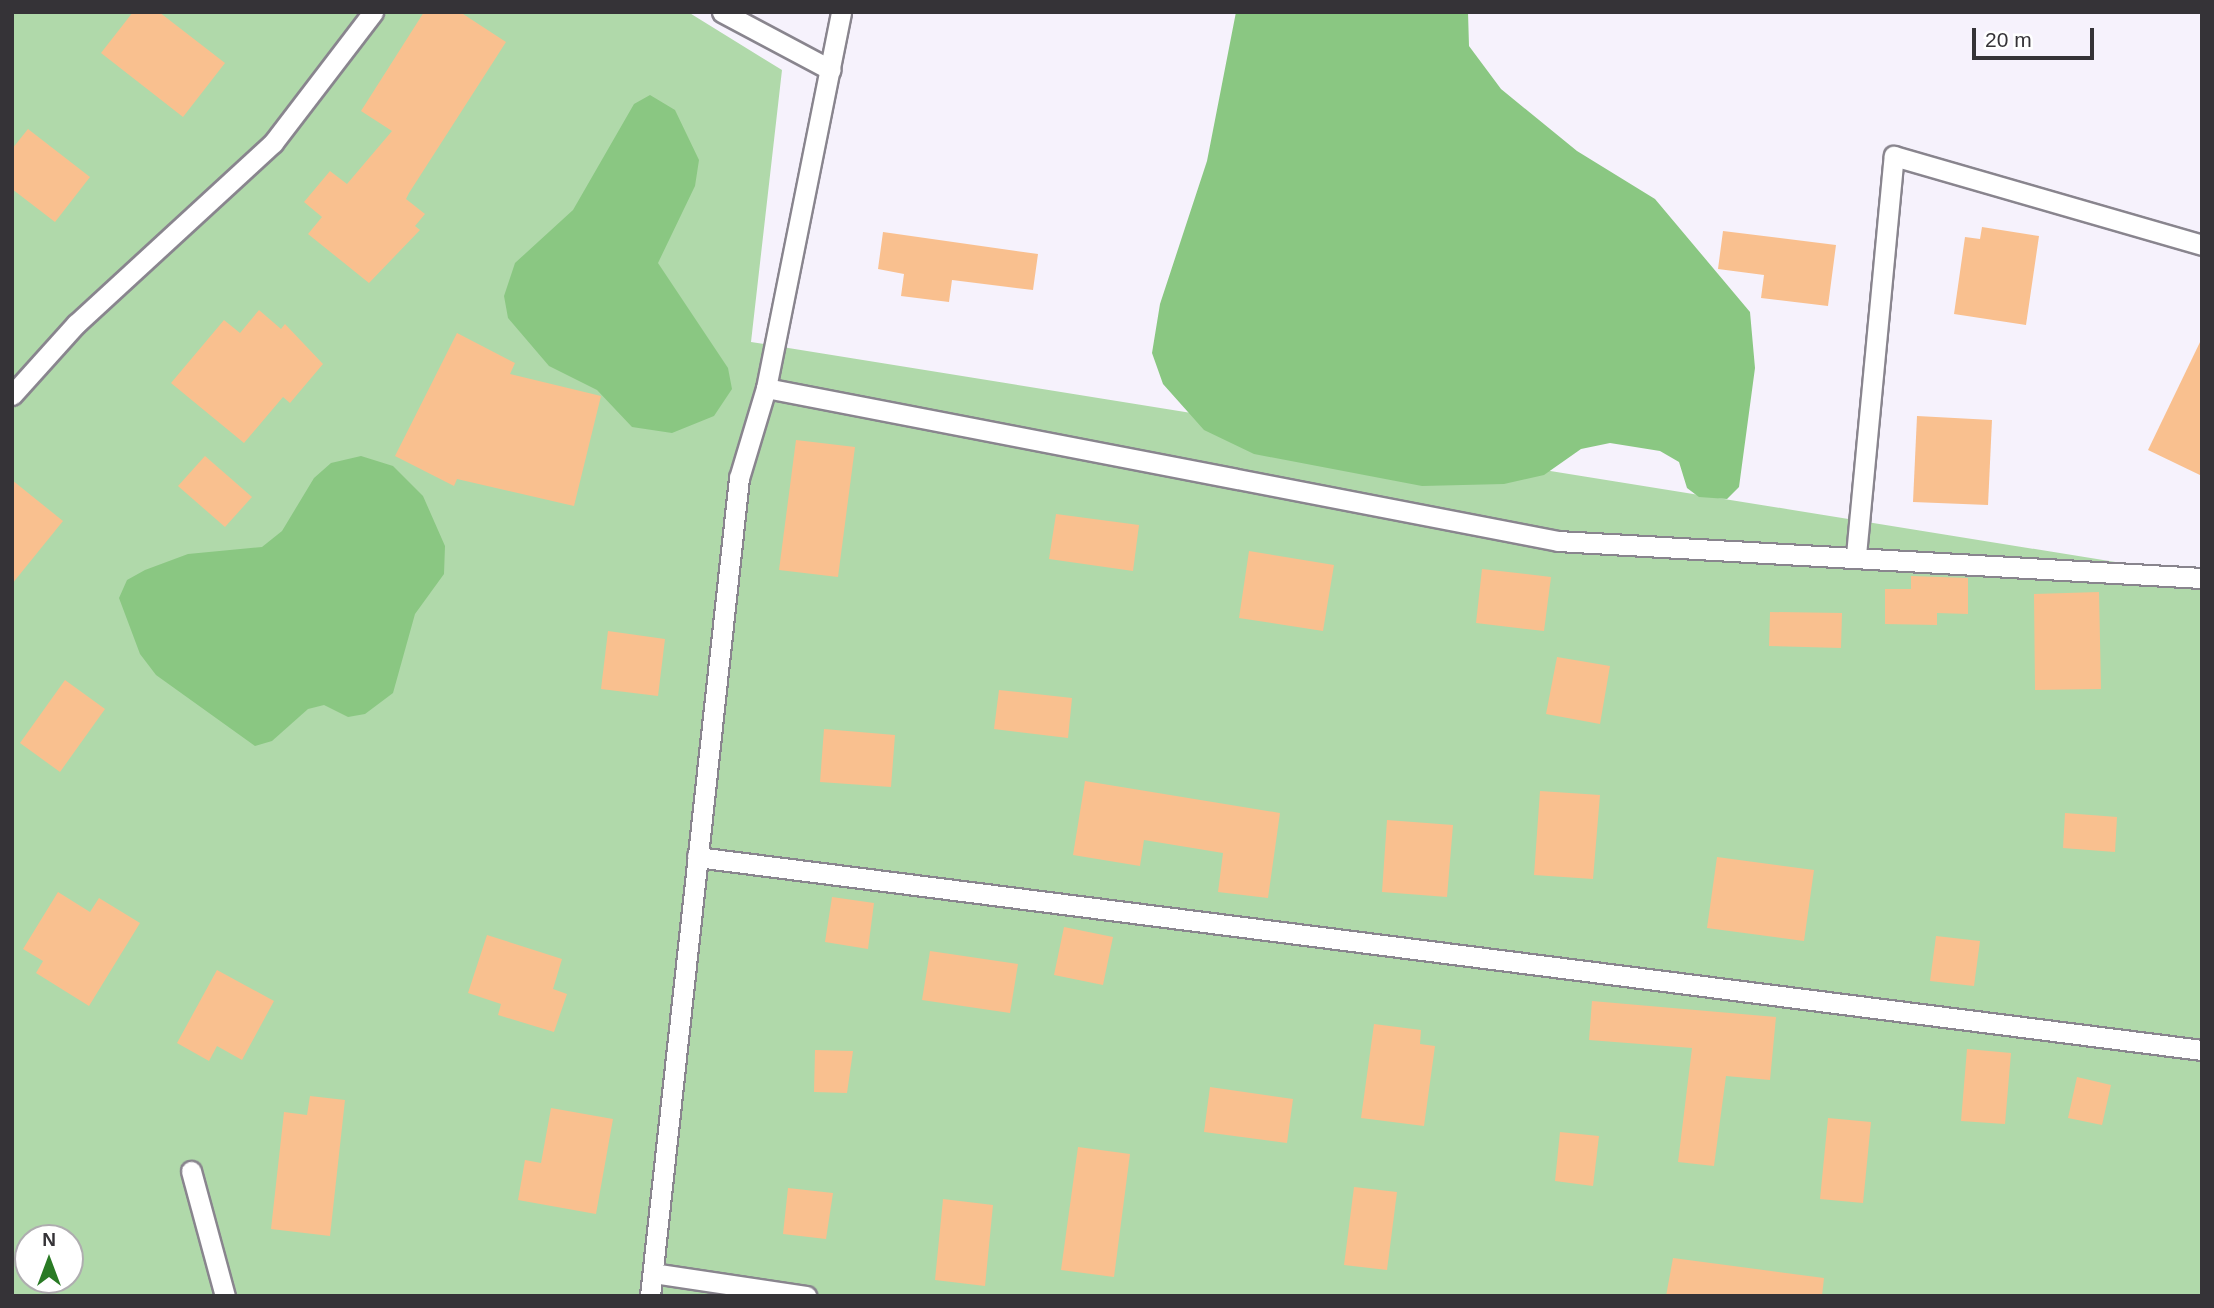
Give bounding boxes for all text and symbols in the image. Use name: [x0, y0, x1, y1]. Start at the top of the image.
scale bar: [1976, 14, 2098, 58]
text: 20 m: [1985, 28, 2032, 51]
north arrow: [14, 1224, 84, 1294]
text: N: [42, 1229, 56, 1250]

